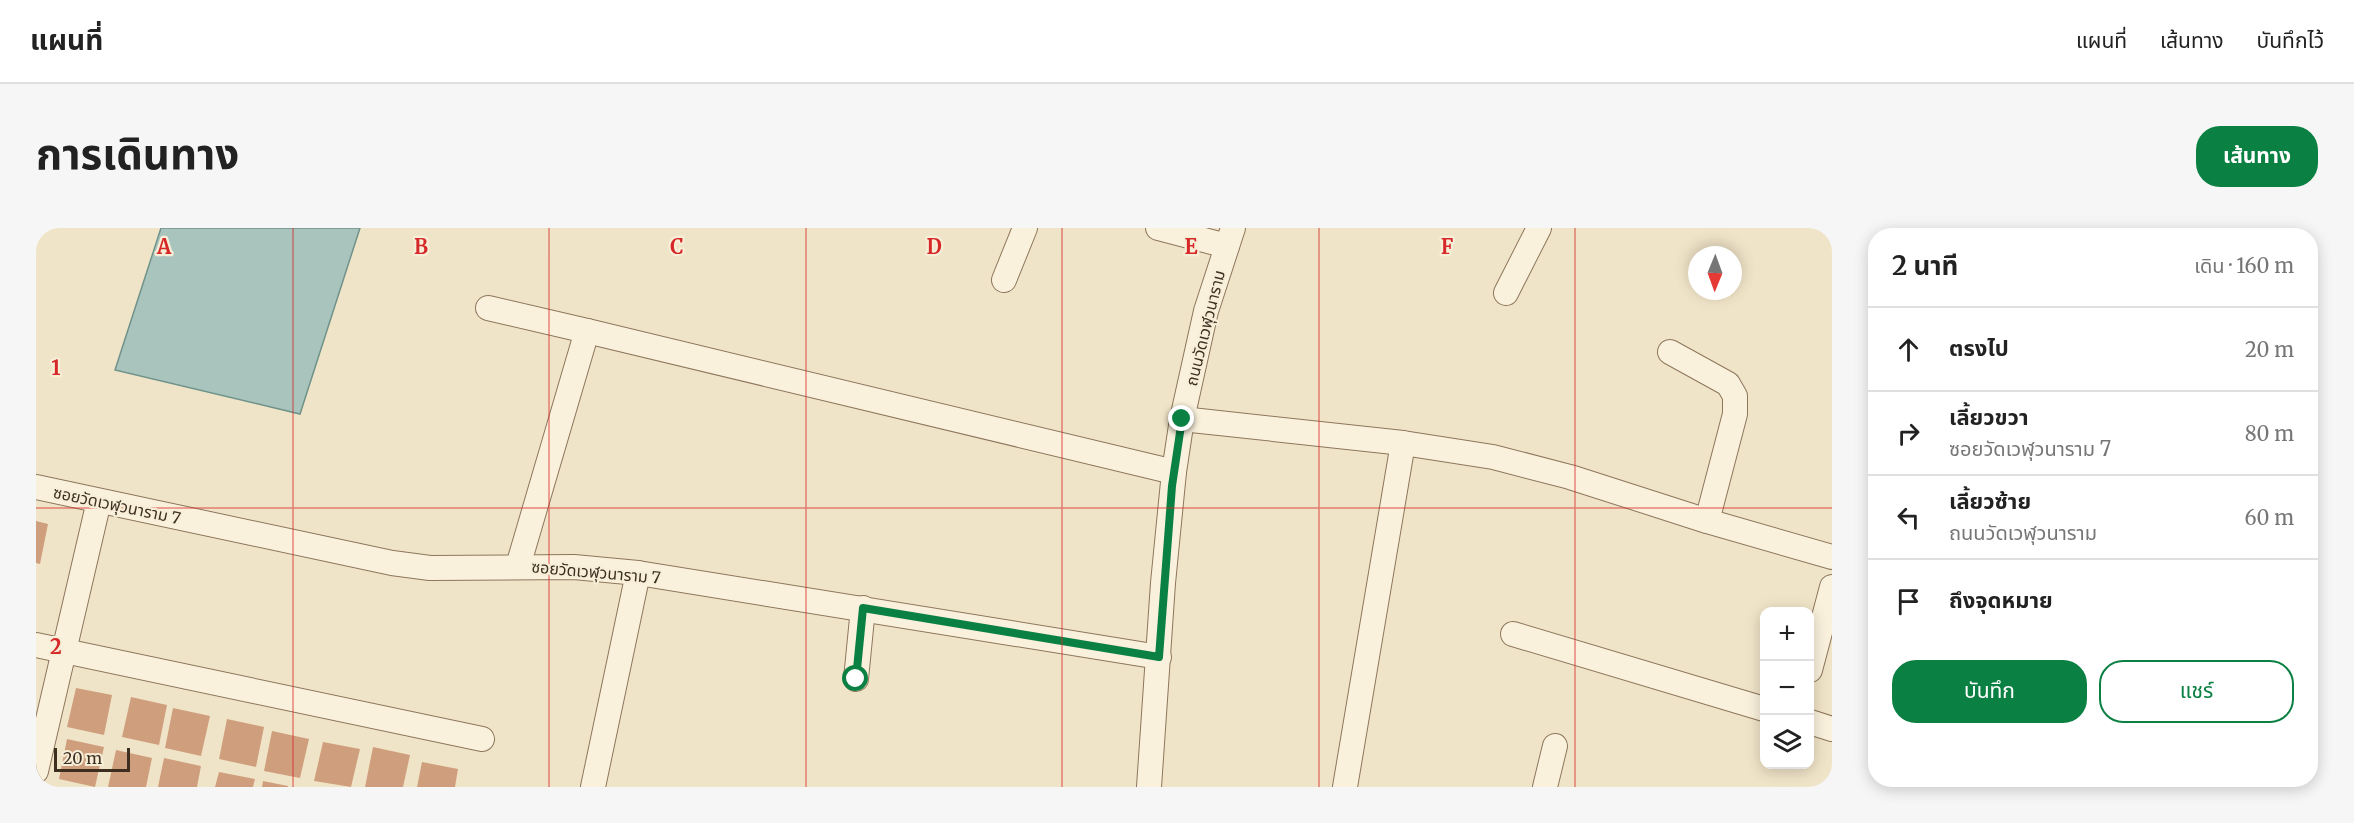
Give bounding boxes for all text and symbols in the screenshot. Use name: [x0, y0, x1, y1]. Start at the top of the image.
text: แผนที่: [30, 22, 103, 58]
text: แผนที่: [2076, 27, 2127, 54]
text: เส้นทาง: [2160, 27, 2224, 54]
text: บันทึกไว้: [2257, 27, 2324, 54]
button: เส้นทาง: [2196, 126, 2318, 187]
text: การเดินทาง: [36, 128, 239, 180]
text: A: [156, 234, 172, 259]
text: B: [414, 234, 428, 259]
text: C: [670, 234, 684, 259]
text: D: [926, 234, 942, 259]
text: E: [1184, 234, 1198, 259]
text: F: [1441, 234, 1454, 259]
north arrow: [1688, 246, 1742, 300]
text: 2 นาที: [1892, 249, 1958, 282]
text: เดิน · 160 m: [2194, 253, 2294, 278]
street label: ถนนวัดเวฬุวนาราม: [1181, 268, 1229, 388]
icon: ahead: [1892, 333, 1925, 366]
text: ตรงไป: [1949, 334, 2009, 362]
text: 20 m: [2245, 337, 2294, 362]
text: 1: [51, 355, 61, 380]
text: เลี้ยวขวา: [1949, 403, 2029, 431]
route end: [1168, 405, 1194, 431]
icon: right: [1892, 417, 1925, 450]
text: 80 m: [2245, 421, 2294, 446]
text: ซอยวัดเวฬุวนาราม 7: [1949, 436, 2111, 461]
street label: ซอยวัดเวฬุวนาราม 7: [52, 482, 182, 528]
text: เลี้ยวซ้าย: [1949, 487, 2031, 515]
icon: left: [1892, 501, 1925, 534]
text: 60 m: [2244, 505, 2294, 530]
text: ถนนวัดเวฬุวนาราม: [1949, 520, 2097, 545]
street label: ซอยวัดเวฬุวนาราม 7: [531, 556, 661, 588]
icon: arrive: [1892, 585, 1925, 618]
text: ถึงจุดหมาย: [1949, 586, 2053, 614]
map controls: [1760, 607, 1814, 769]
button: +: [1760, 607, 1814, 661]
text: 2: [50, 634, 62, 659]
button: บันทึก: [1892, 660, 2087, 723]
button: แชร์: [2099, 660, 2294, 723]
button: −: [1760, 661, 1814, 715]
route start: [842, 665, 868, 691]
button: layers: [1760, 715, 1814, 769]
scale bar: [54, 745, 130, 772]
text: 20 m: [63, 748, 102, 768]

